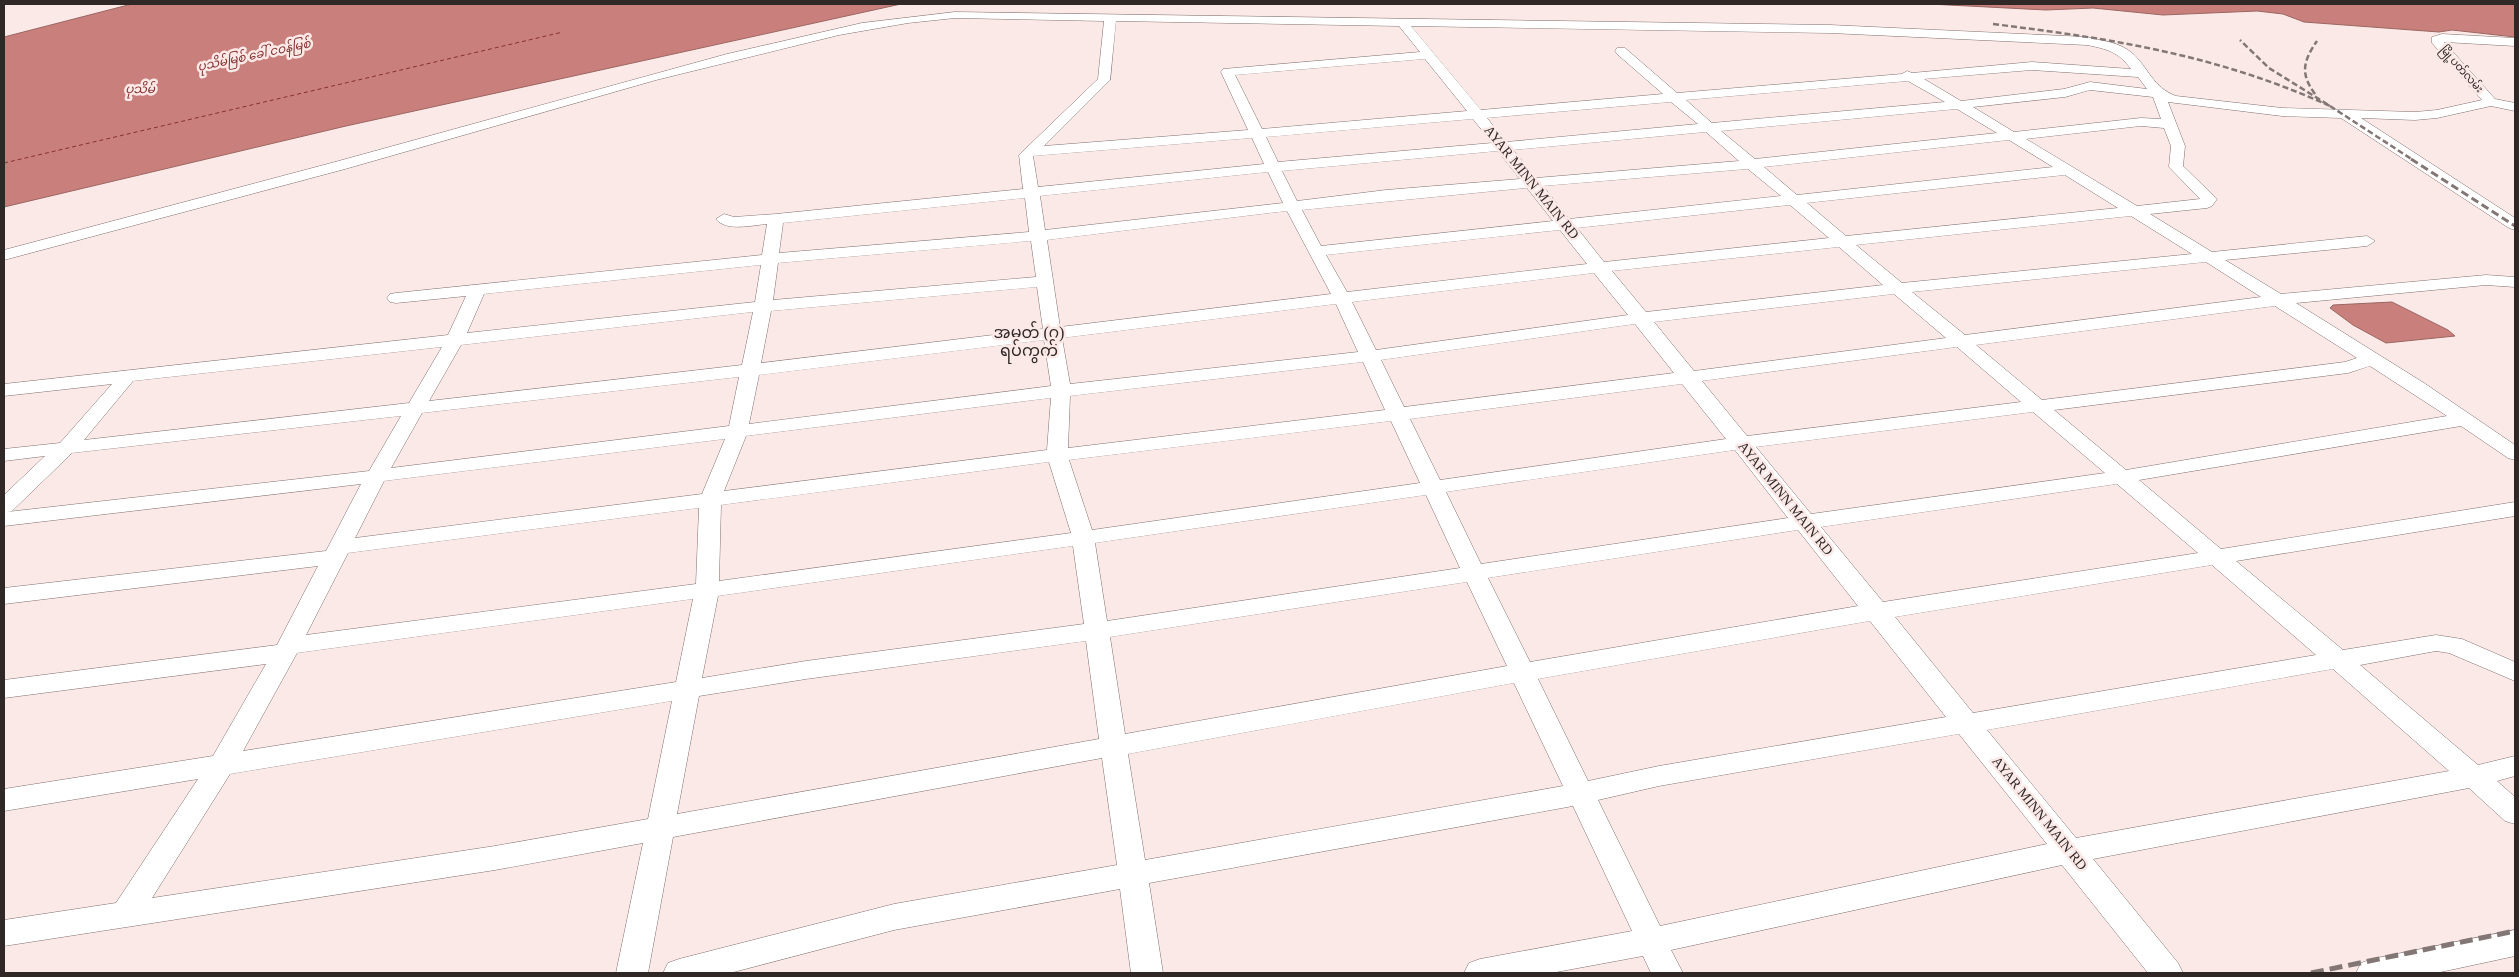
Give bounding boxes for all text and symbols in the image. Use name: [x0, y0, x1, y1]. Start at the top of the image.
water label: ပုသိမ်မြစ် ခေါ် ငဝန်မြစ်: [196, 34, 313, 77]
street label: မြို့ပတ်လမ်း: [2436, 43, 2487, 97]
water label: ပုသိမ်: [125, 80, 156, 99]
street label: AYAR MINN MAIN RD: [1481, 123, 1582, 242]
district label: အမှတ် (၇) ရပ်ကွက်: [994, 321, 1064, 364]
street label: AYAR MINN MAIN RD: [1735, 439, 1836, 558]
street label: AYAR MINN MAIN RD: [1989, 754, 2090, 873]

